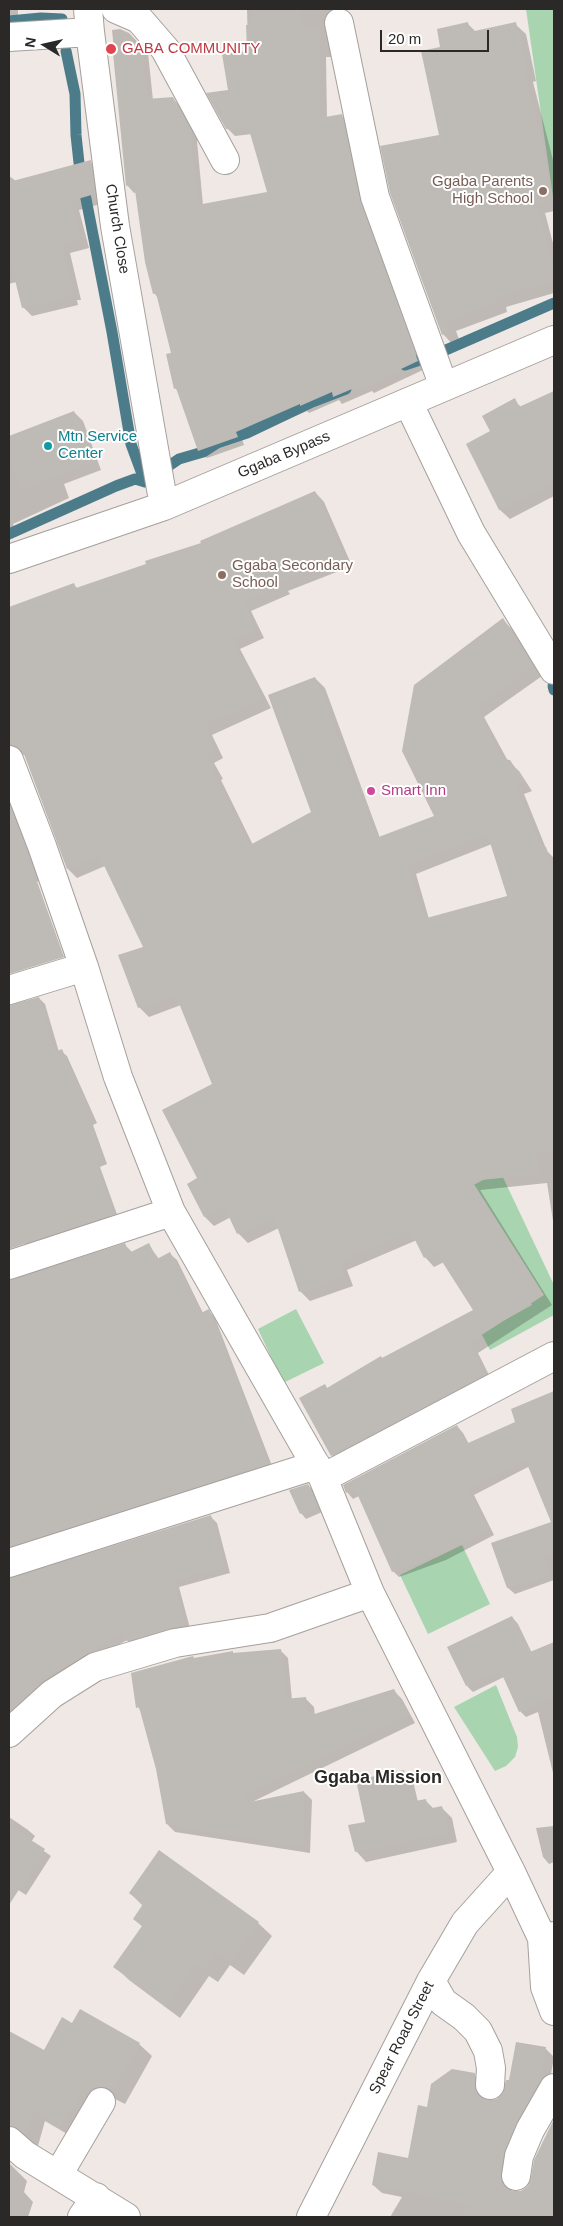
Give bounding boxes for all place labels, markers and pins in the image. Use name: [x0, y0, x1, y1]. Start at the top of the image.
place label: GABA COMMUNITY: [122, 40, 260, 58]
marker: GABA COMMUNITY: [104, 42, 118, 56]
place label: Ggaba Parents High School: [432, 173, 533, 208]
marker: Ggaba Parents High School: [537, 185, 549, 197]
place label: Mtn Service Center: [58, 428, 137, 463]
marker: Mtn Service Center: [42, 440, 54, 452]
place label: Ggaba Secondary School: [232, 557, 353, 592]
marker: Ggaba Secondary School: [216, 569, 228, 581]
place label: Smart Inn: [381, 782, 446, 800]
marker: Smart Inn: [365, 785, 377, 797]

